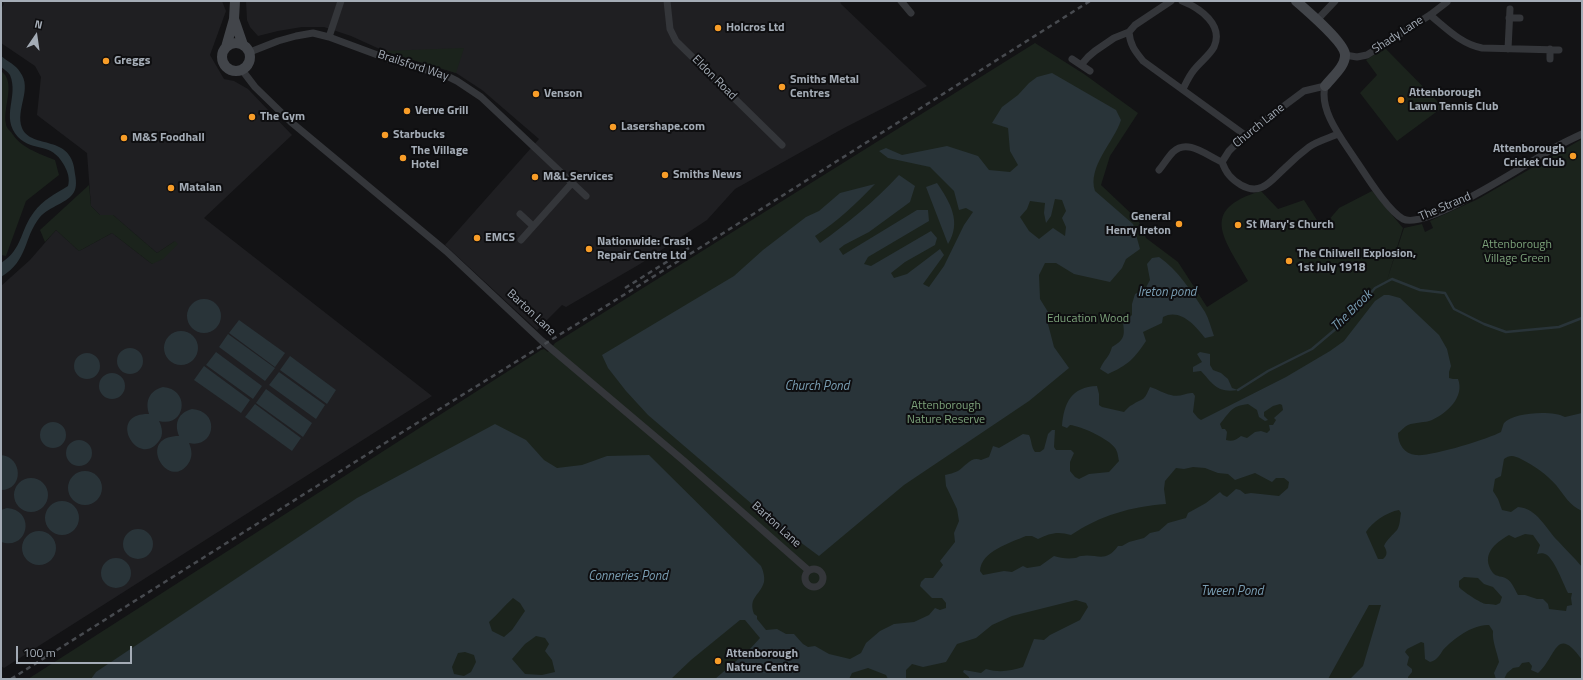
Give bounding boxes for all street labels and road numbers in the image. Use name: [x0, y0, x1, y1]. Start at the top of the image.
street label: Shady Lane: [1370, 13, 1426, 57]
street label: Brailsford Way: [376, 48, 450, 84]
street label: Eldon Road: [689, 53, 739, 103]
street label: Church Lane: [1230, 101, 1288, 151]
street label: The Strand: [1417, 190, 1473, 224]
street label: Barton Lane: [504, 287, 558, 339]
street label: Barton Lane: [748, 499, 804, 551]

